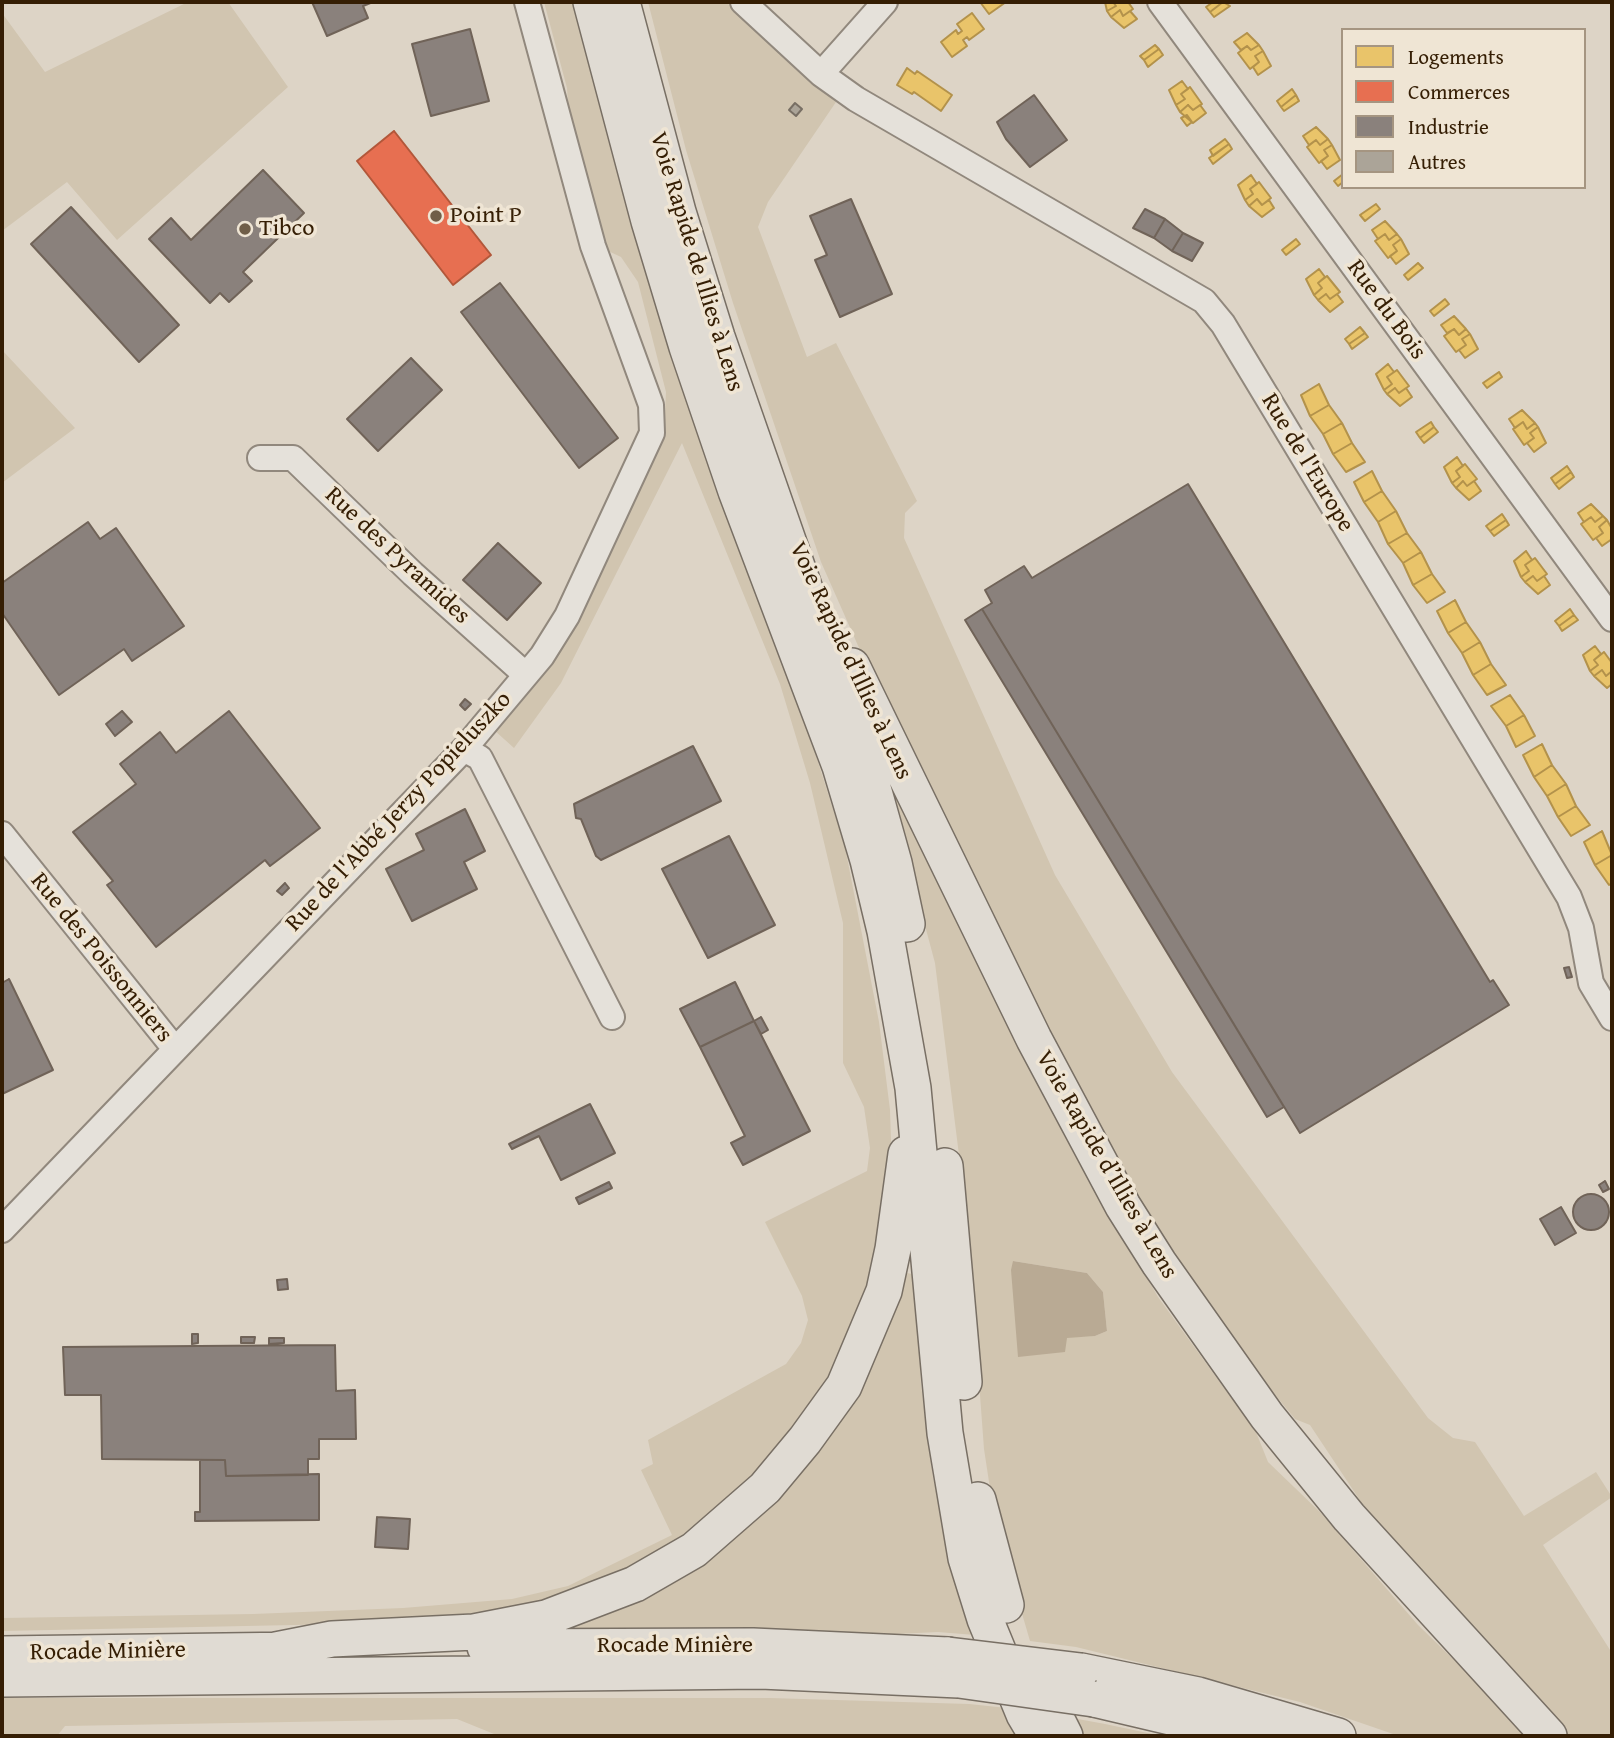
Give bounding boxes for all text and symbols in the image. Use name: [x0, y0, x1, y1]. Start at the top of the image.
legend: [1341, 28, 1586, 189]
text: Logements: [1408, 41, 1504, 72]
text: Commerces: [1408, 76, 1510, 107]
text: Industrie: [1408, 111, 1489, 142]
street label: Voie Rapide de Illies à Lens: [643, 129, 749, 395]
text: Autres: [1408, 146, 1466, 177]
place label: Point P: [450, 202, 522, 230]
marker: Point P: [428, 208, 444, 224]
place label: Tibco: [259, 215, 314, 243]
marker: Tibco: [237, 221, 253, 237]
street label: Rue du Bois: [1340, 254, 1432, 366]
street label: Rue de l'Europe: [1254, 388, 1360, 538]
street label: Rue des Pyramides: [318, 481, 476, 631]
street label: Voie Rapide d’Illies à Lens: [782, 538, 918, 784]
street label: Rue de l'Abbé Jerzy Popieluszko: [280, 686, 518, 938]
street label: Rue des Poissonniers: [24, 867, 178, 1049]
street label: Voie Rapide d’Illies à Lens: [1029, 1046, 1183, 1284]
street label: Rocade Minière: [597, 1632, 753, 1660]
street label: Rocade Minière: [30, 1636, 186, 1668]

